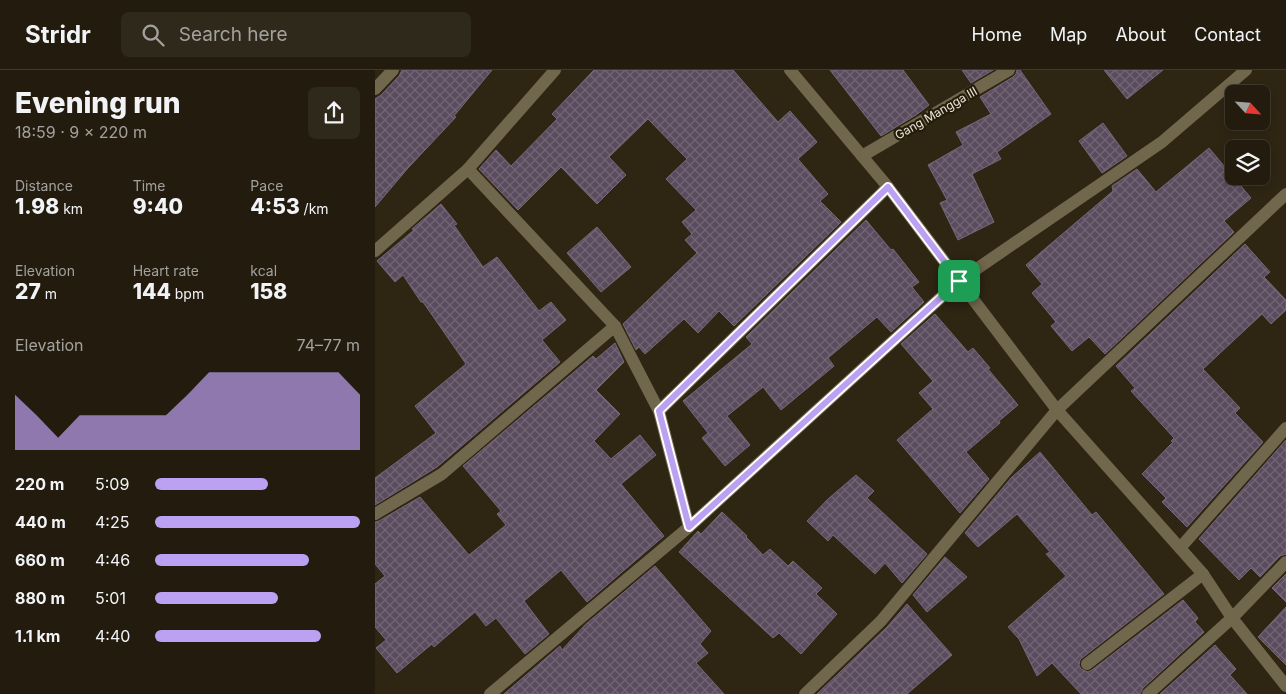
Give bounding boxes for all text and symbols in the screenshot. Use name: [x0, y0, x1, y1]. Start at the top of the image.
search box: [121, 12, 471, 57]
text: Stridr: [25, 20, 91, 49]
icon: search: [139, 21, 167, 49]
text: Search here: [179, 23, 287, 46]
text: Home: [972, 24, 1022, 45]
text: Map: [1050, 24, 1087, 45]
text: About: [1115, 24, 1166, 45]
text: Contact: [1194, 24, 1261, 45]
street label: Gang Mangga III: [892, 83, 980, 143]
north arrow: [1225, 85, 1270, 130]
map controls: [1225, 85, 1270, 185]
text: Evening run: [15, 86, 181, 120]
button: share: [308, 87, 360, 139]
text: 18:59 · 9 × 220 m: [15, 122, 147, 142]
button: layers: [1225, 140, 1270, 185]
text: Distance: [15, 177, 73, 194]
text: Time: [133, 177, 166, 194]
text: Pace: [250, 177, 283, 194]
text: 1.98: [15, 194, 59, 219]
text: 9:40: [133, 194, 183, 219]
text: 4:53: [250, 194, 300, 219]
text: km: [59, 200, 83, 217]
text: /km: [300, 200, 329, 217]
pin: [938, 260, 980, 302]
text: Elevation: [15, 262, 75, 279]
text: Heart rate: [133, 262, 199, 279]
text: kcal: [250, 262, 277, 279]
icon: arrive: [945, 267, 973, 295]
text: 27: [15, 279, 41, 304]
text: 144: [133, 279, 171, 304]
text: 158: [250, 279, 287, 304]
text: m: [41, 285, 57, 302]
text: bpm: [171, 285, 204, 302]
text: Elevation: [15, 335, 84, 355]
text: 74–77 m: [297, 335, 360, 355]
text: 220 m: [15, 474, 64, 494]
text: 5:09: [95, 474, 129, 494]
text: 440 m: [15, 512, 66, 532]
text: 4:25: [95, 512, 129, 532]
text: 660 m: [15, 550, 65, 570]
text: 4:46: [95, 550, 130, 570]
text: 880 m: [15, 588, 65, 608]
text: 5:01: [95, 588, 126, 608]
text: 1.1 km: [15, 626, 60, 646]
text: 4:40: [95, 626, 130, 646]

